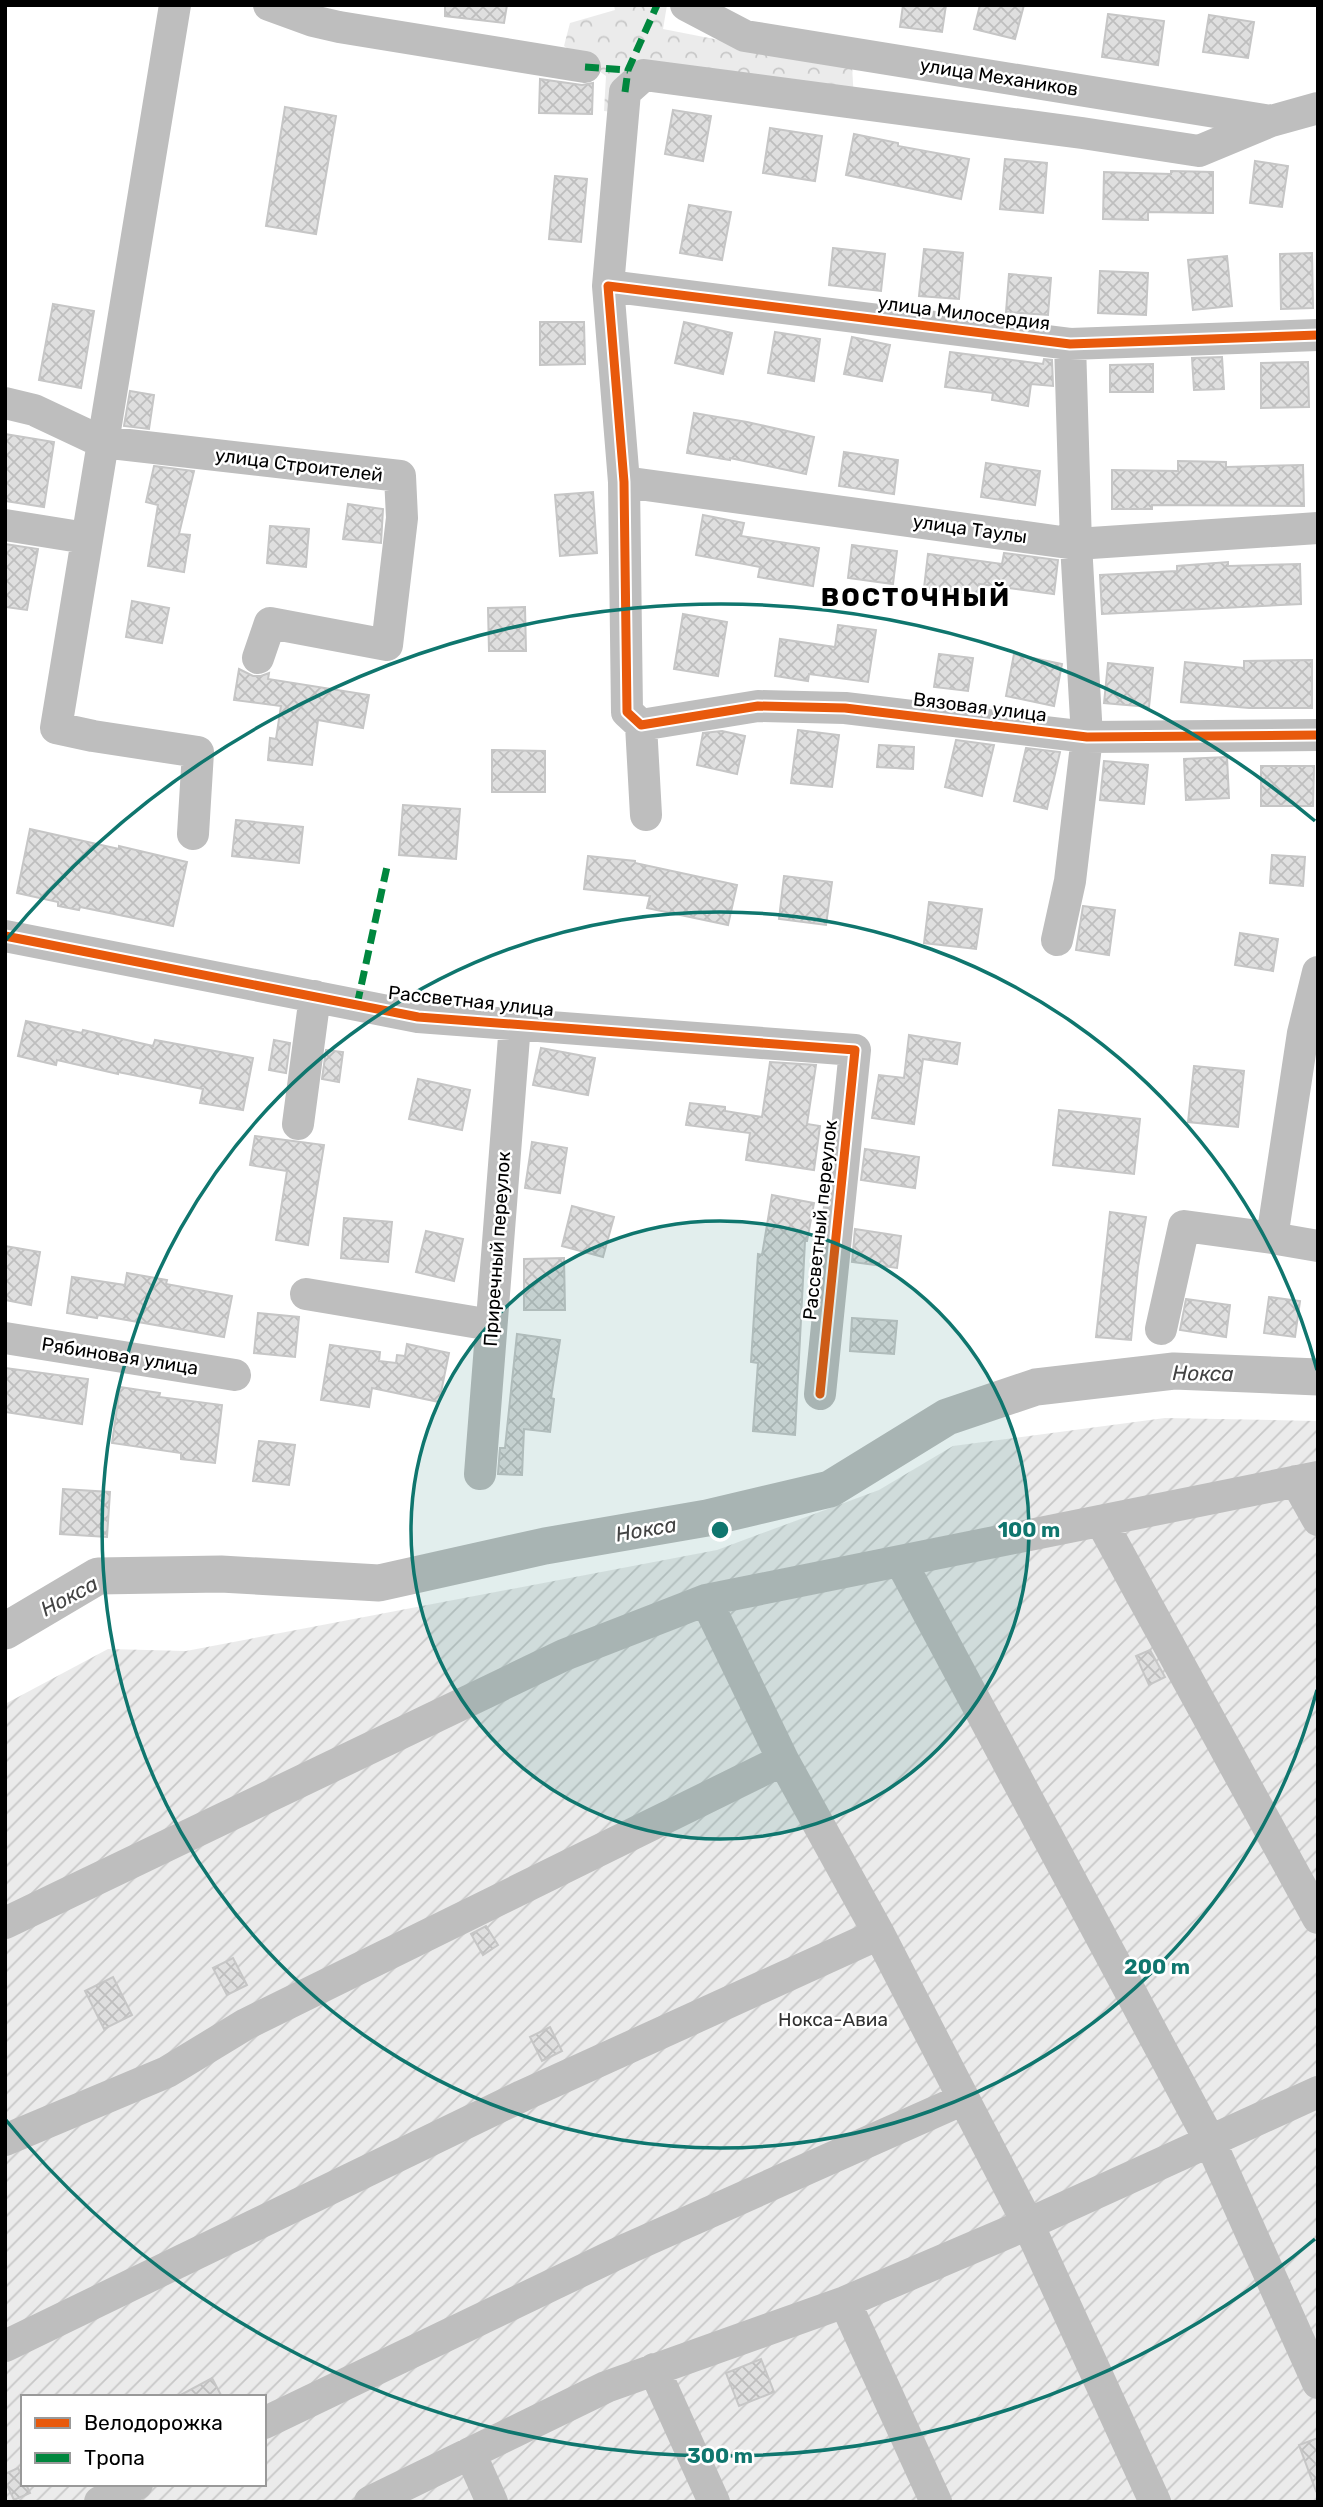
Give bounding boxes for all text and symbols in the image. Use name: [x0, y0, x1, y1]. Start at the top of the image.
street label: улица Механиков: [918, 53, 1080, 101]
street label: улица Милосердия: [876, 291, 1052, 335]
street label: улица Строителей: [214, 443, 384, 487]
street label: улица Таулы: [911, 510, 1029, 548]
district label: ВОСТОЧНЫЙ: [821, 582, 1011, 613]
street label: Вязовая улица: [912, 687, 1048, 727]
street label: Рассветная улица: [387, 981, 555, 1021]
street label: Рассветный переулок: [798, 1119, 842, 1321]
street label: Приречный переулок: [479, 1151, 515, 1347]
street label: Рябиновая улица: [40, 1332, 200, 1380]
water label: Нокса: [1172, 1360, 1234, 1386]
water label: Нокса: [614, 1511, 678, 1547]
text: 100 m: [998, 1517, 1060, 1542]
centre of rings: [708, 1518, 732, 1542]
water label: Нокса: [36, 1571, 102, 1621]
text: 200 m: [1124, 1954, 1190, 1979]
park label: Нокса-Авиа: [778, 2008, 888, 2031]
legend: [21, 2395, 266, 2486]
text: Велодорожка: [84, 2410, 223, 2435]
text: 300 m: [687, 2443, 753, 2468]
text: Тропа: [84, 2445, 145, 2470]

